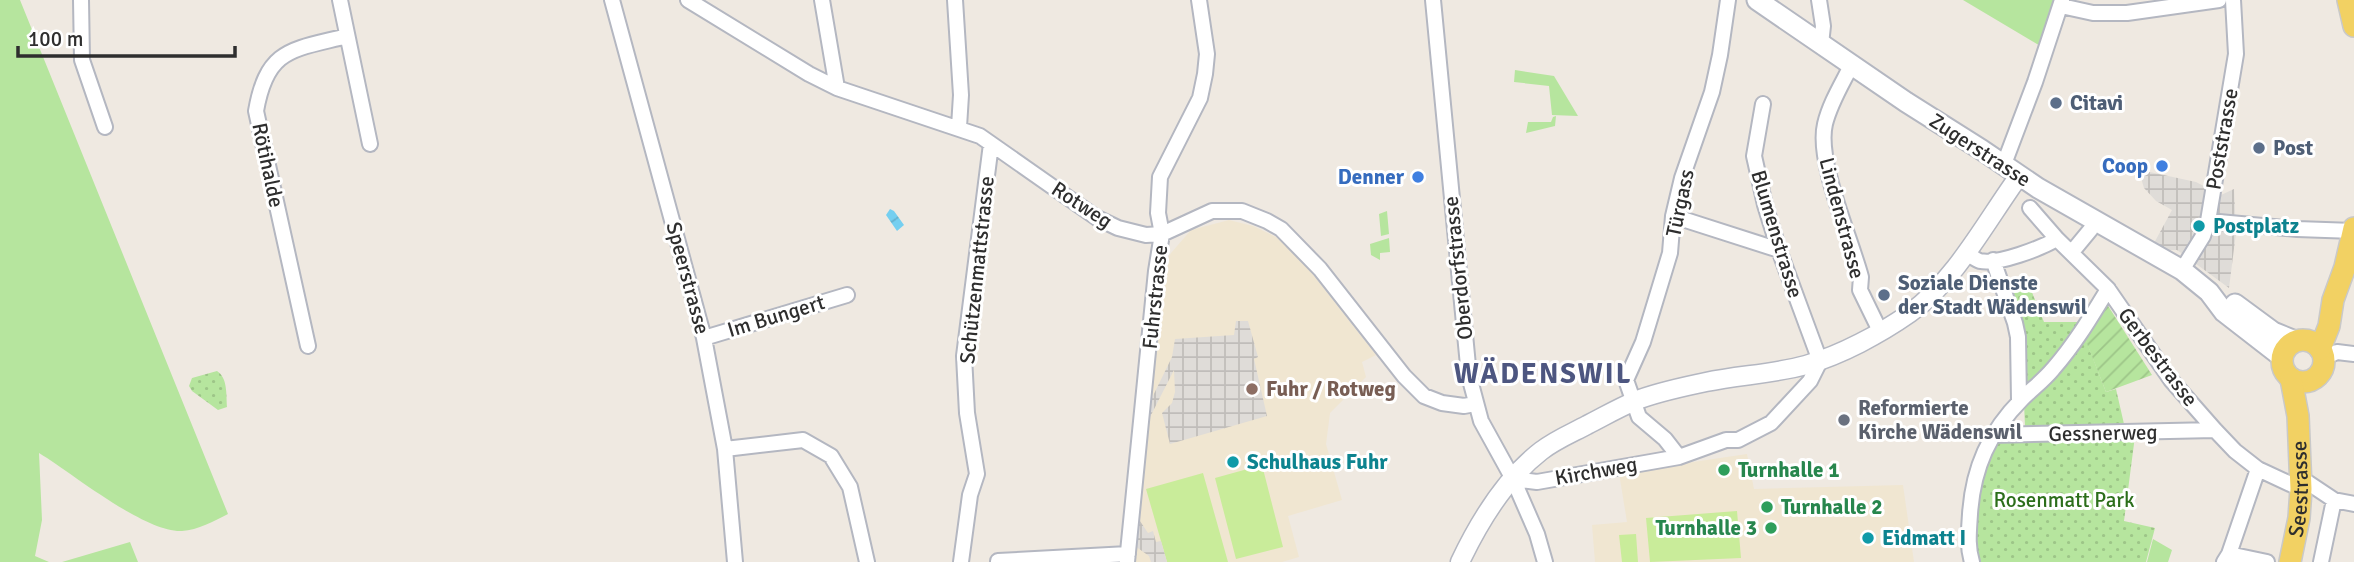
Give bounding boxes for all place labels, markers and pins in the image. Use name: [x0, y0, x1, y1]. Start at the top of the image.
place label: Citavi: [2070, 90, 2123, 116]
marker: Citavi: [2048, 95, 2064, 111]
place label: Post: [2273, 135, 2313, 161]
marker: Post: [2251, 140, 2267, 156]
place label: Coop: [2102, 153, 2148, 179]
marker: Coop: [2154, 158, 2170, 174]
place label: Denner: [1338, 164, 1405, 190]
marker: Denner: [1410, 169, 1426, 185]
place label: Postplatz: [2213, 213, 2299, 239]
marker: Postplatz: [2191, 218, 2207, 234]
place label: Soziale Dienste der Stadt Wädenswil: [1898, 270, 2088, 320]
marker: Soziale Dienste der Stadt Wädenswil: [1876, 287, 1892, 303]
place label: Fuhr / Rotweg: [1266, 376, 1396, 402]
marker: Fuhr / Rotweg: [1244, 381, 1260, 397]
place label: Reformierte Kirche Wädenswil: [1858, 395, 2023, 445]
marker: Reformierte Kirche Wädenswil: [1836, 412, 1852, 428]
place label: Schulhaus Fuhr: [1247, 449, 1388, 475]
marker: Schulhaus Fuhr: [1225, 454, 1241, 470]
place label: Turnhalle 1: [1738, 457, 1840, 483]
marker: Turnhalle 1: [1716, 462, 1732, 478]
place label: Turnhalle 2: [1781, 494, 1883, 520]
marker: Turnhalle 2: [1759, 499, 1775, 515]
place label: Turnhalle 3: [1655, 515, 1757, 541]
marker: Turnhalle 3: [1763, 520, 1779, 536]
place label: Eidmatt I: [1882, 525, 1966, 551]
marker: Eidmatt I: [1860, 530, 1876, 546]

